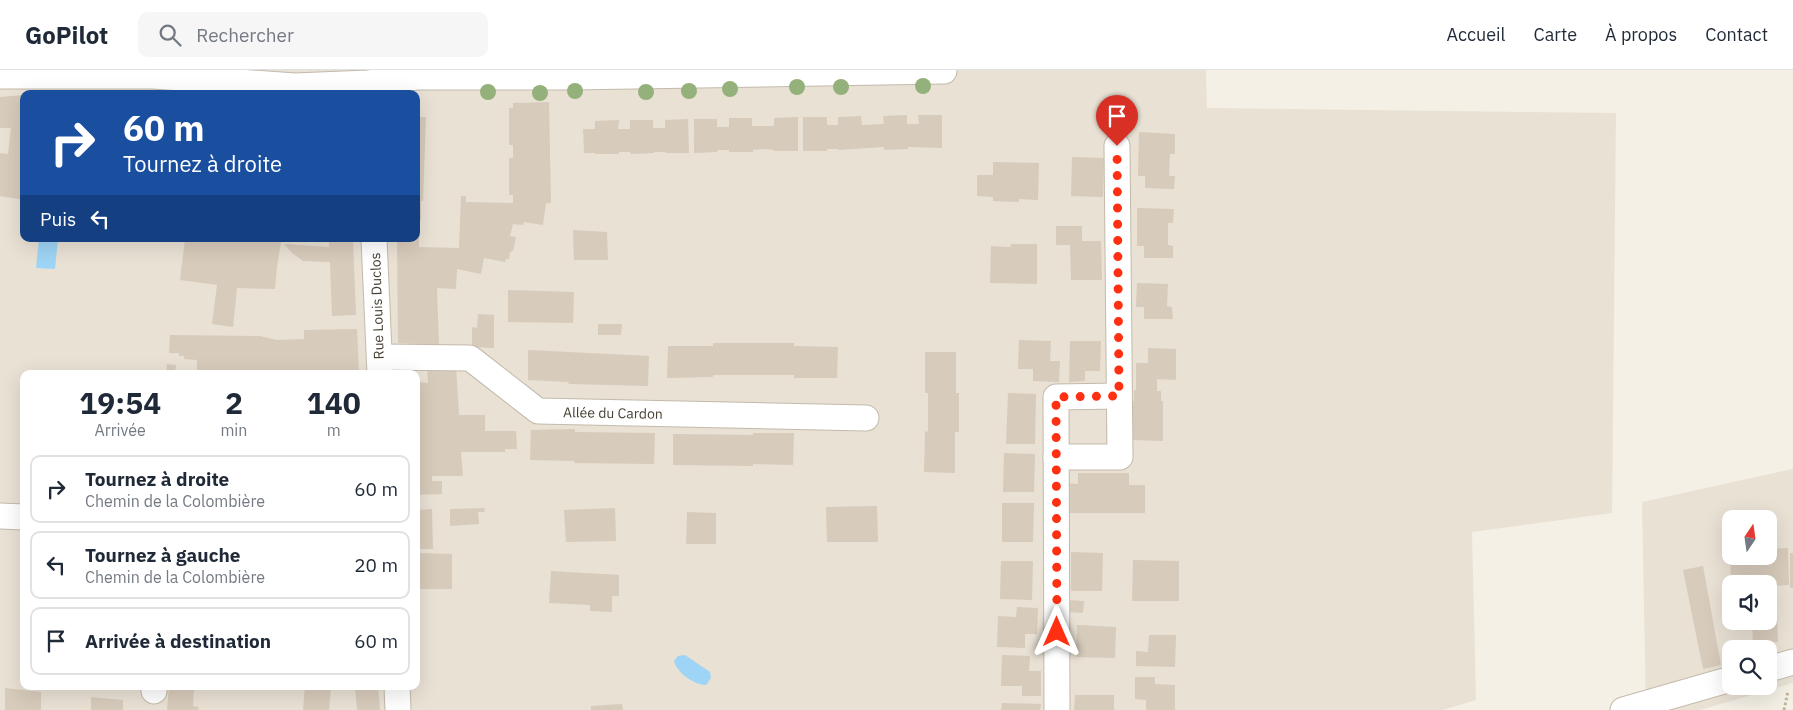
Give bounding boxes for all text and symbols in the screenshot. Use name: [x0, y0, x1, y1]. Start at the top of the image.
search box: [138, 12, 488, 57]
text: GoPilot: [25, 19, 108, 51]
icon: search: [156, 21, 184, 49]
text: Rechercher: [196, 23, 294, 47]
text: Accueil: [1446, 23, 1505, 46]
text: Carte: [1533, 23, 1577, 46]
text: À propos: [1605, 23, 1677, 46]
text: Contact: [1705, 23, 1768, 46]
pin: [1096, 95, 1138, 146]
icon: arrive: [1103, 102, 1131, 130]
text: 60 m: [123, 105, 205, 151]
icon: right: [40, 110, 105, 175]
text: Tournez à droite: [123, 149, 282, 178]
icon: left: [86, 205, 114, 233]
text: Puis: [40, 207, 76, 231]
street label: Rue Louis Duclos: [366, 252, 388, 360]
text: 19:54: [79, 383, 161, 422]
text: 2: [225, 383, 243, 422]
text: 140: [307, 383, 361, 422]
street label: Allée du Cardon: [563, 403, 663, 423]
text: Arrivée: [95, 420, 146, 440]
text: min: [220, 420, 247, 440]
text: m: [327, 420, 341, 440]
text: Tournez à droite: [85, 467, 229, 491]
icon: right: [42, 475, 70, 503]
text: 60 m: [354, 477, 398, 501]
text: Chemin de la Colombière: [85, 491, 265, 511]
north arrow: [1722, 510, 1778, 565]
map controls: [1722, 510, 1777, 695]
text: Tournez à gauche: [85, 543, 241, 567]
icon: left: [42, 551, 70, 579]
text: 20 m: [354, 553, 398, 577]
text: Chemin de la Colombière: [85, 567, 265, 587]
button: sound: [1722, 575, 1777, 630]
position arrow: [1030, 605, 1082, 657]
icon: arrive: [42, 627, 70, 655]
text: Arrivée à destination: [85, 629, 271, 653]
text: 60 m: [354, 629, 398, 653]
button: search: [1722, 640, 1777, 695]

